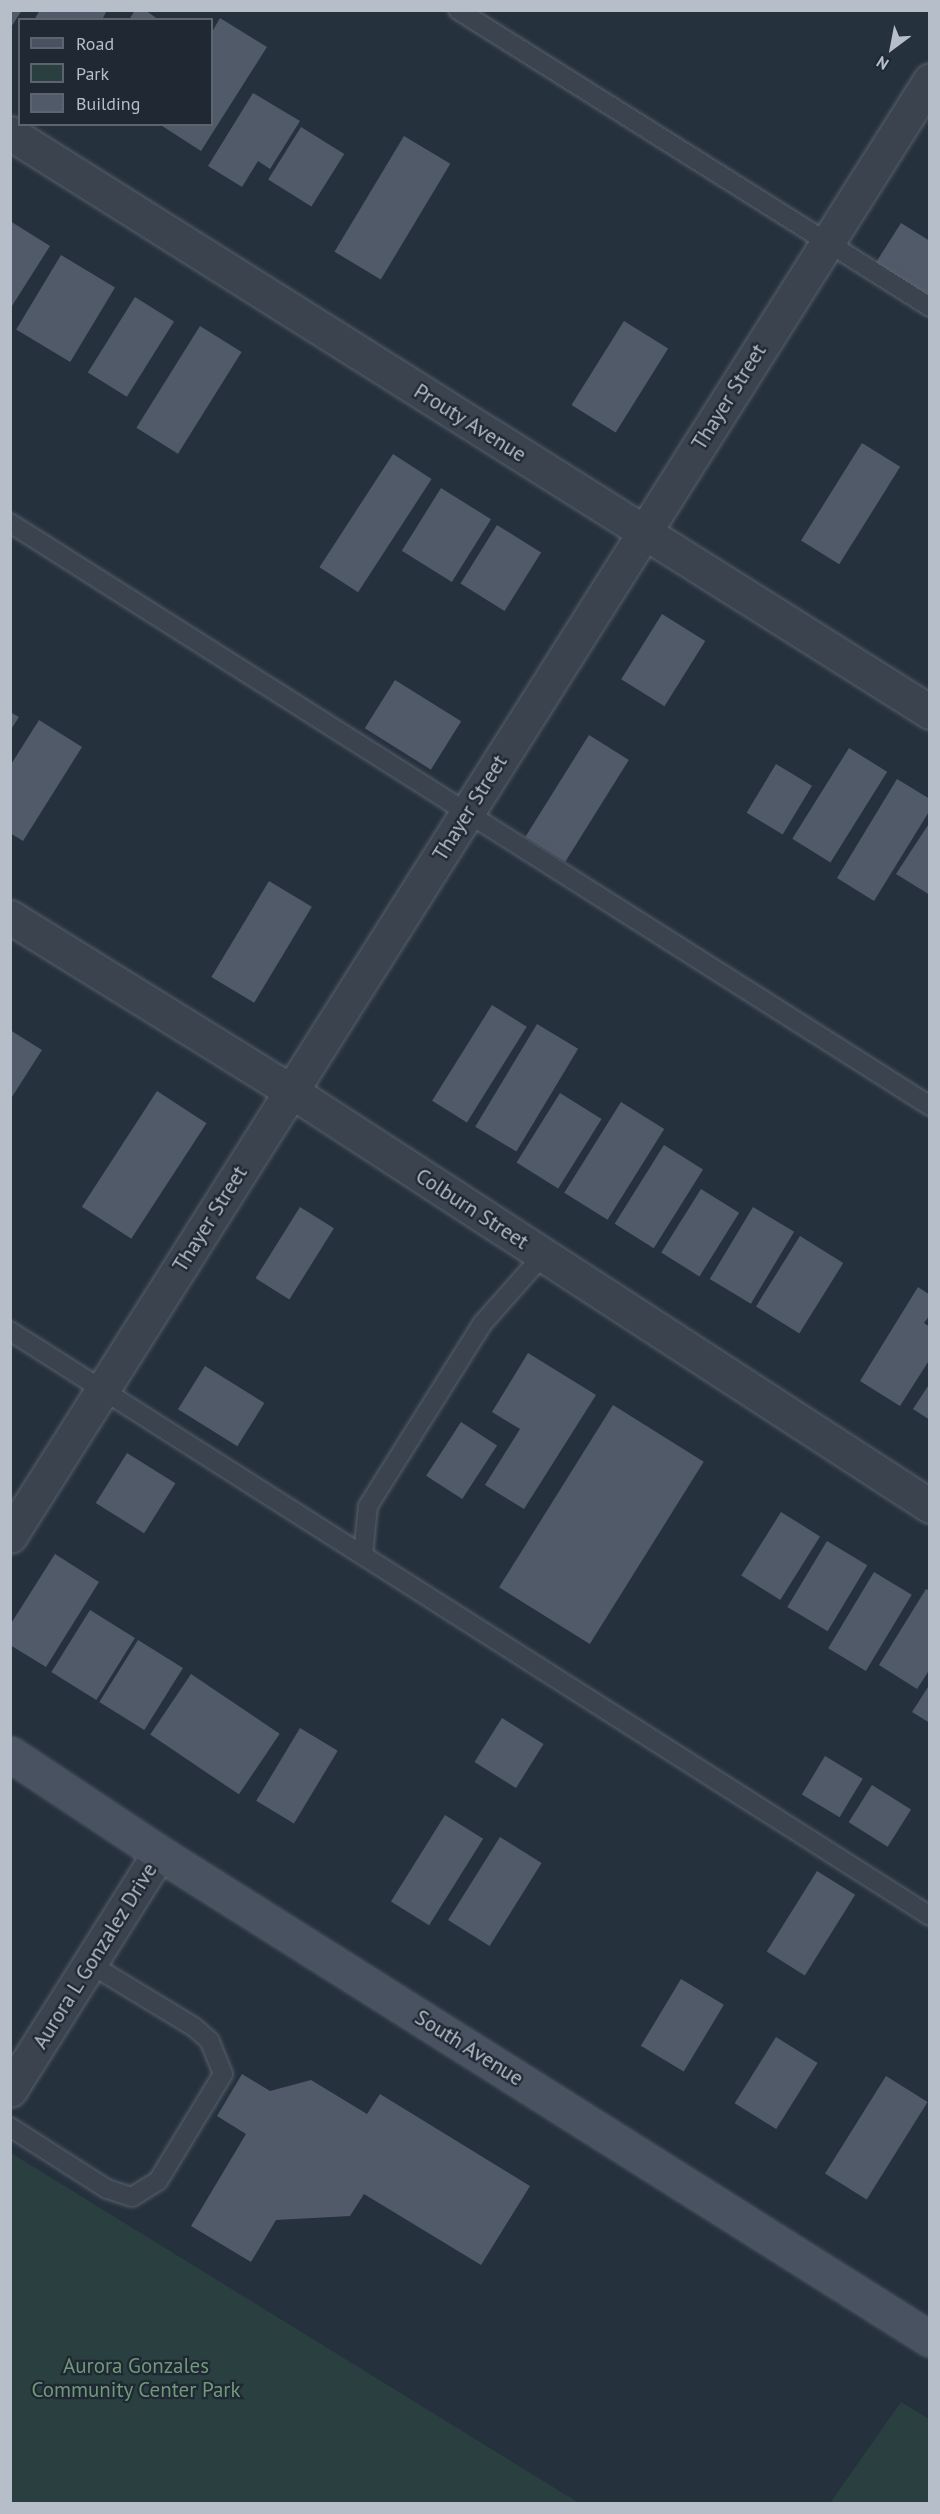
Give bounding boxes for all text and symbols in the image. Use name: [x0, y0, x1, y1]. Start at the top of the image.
legend: [18, 18, 213, 126]
north arrow: [862, 18, 922, 78]
text: Road: [76, 32, 114, 55]
text: N: [873, 52, 892, 75]
text: Park: [76, 62, 109, 85]
text: Building: [76, 92, 140, 115]
street label: Thayer Street: [686, 339, 772, 455]
street label: Prouty Avenue: [409, 378, 531, 468]
street label: Thayer Street: [427, 750, 513, 866]
street label: Thayer Street: [167, 1161, 253, 1277]
street label: Colburn Street: [411, 1163, 533, 1255]
street label: Aurora L Gonzalez Drive: [27, 1858, 163, 2054]
street label: South Avenue: [410, 2005, 528, 2091]
park label: Aurora Gonzales Community Center Park: [31, 2353, 241, 2403]

